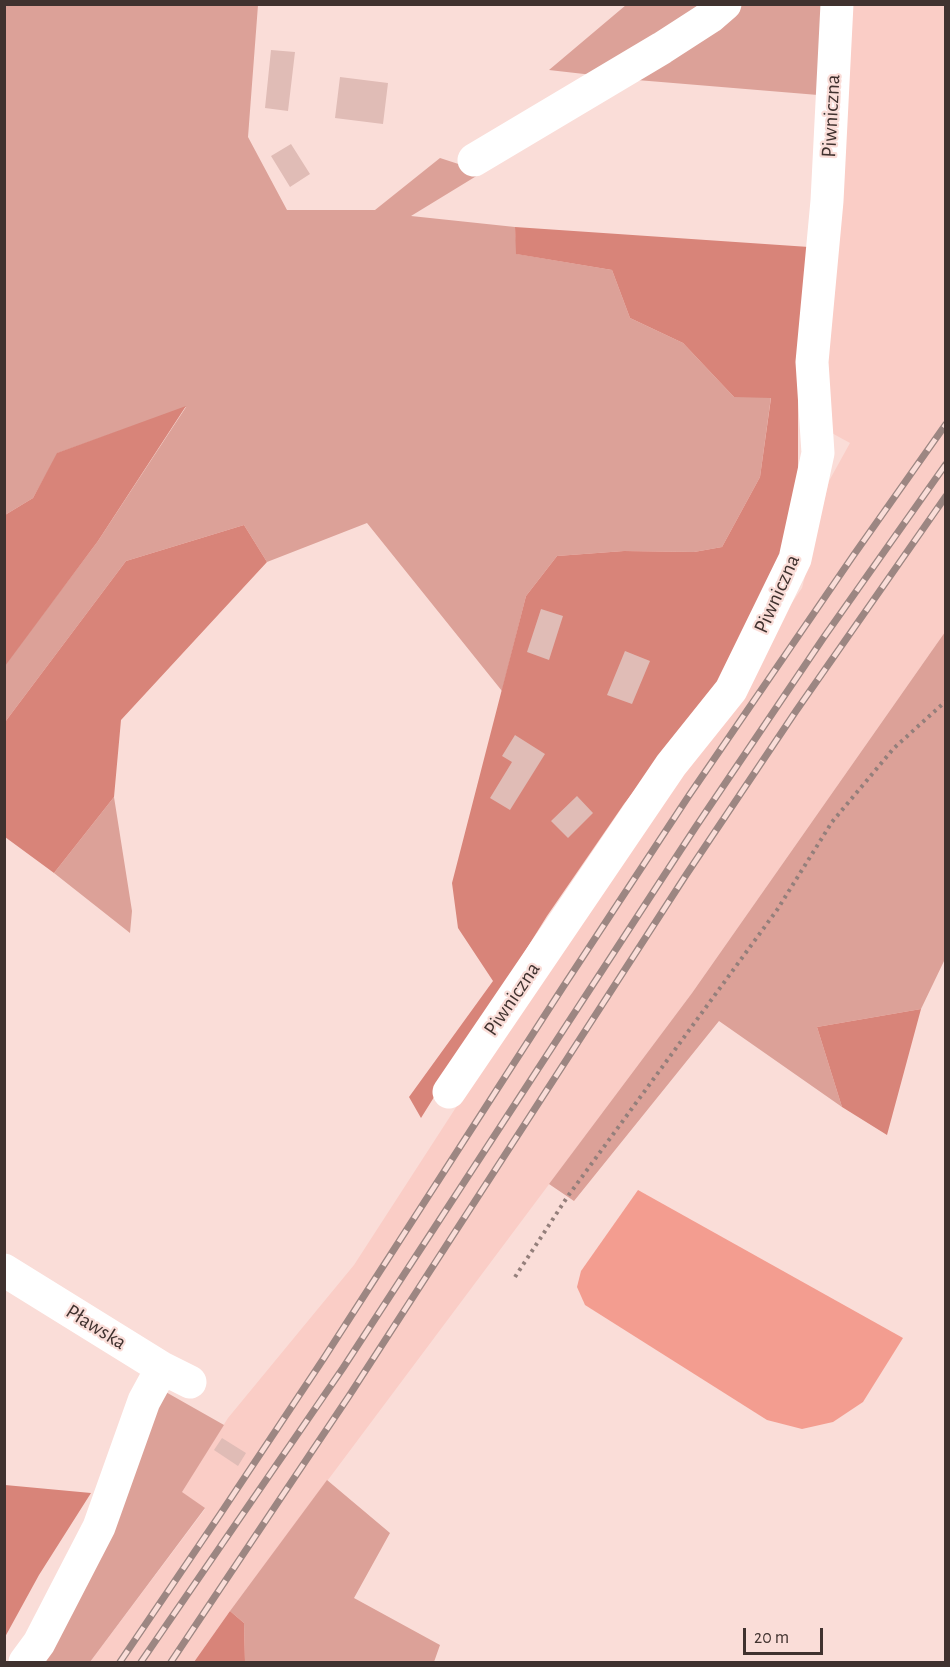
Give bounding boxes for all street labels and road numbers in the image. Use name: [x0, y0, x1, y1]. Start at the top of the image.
street label: Piwniczna: [816, 74, 846, 158]
street label: Piwniczna: [749, 551, 805, 637]
street label: Piwniczna: [478, 957, 546, 1041]
street label: Pławska: [61, 1299, 131, 1355]

